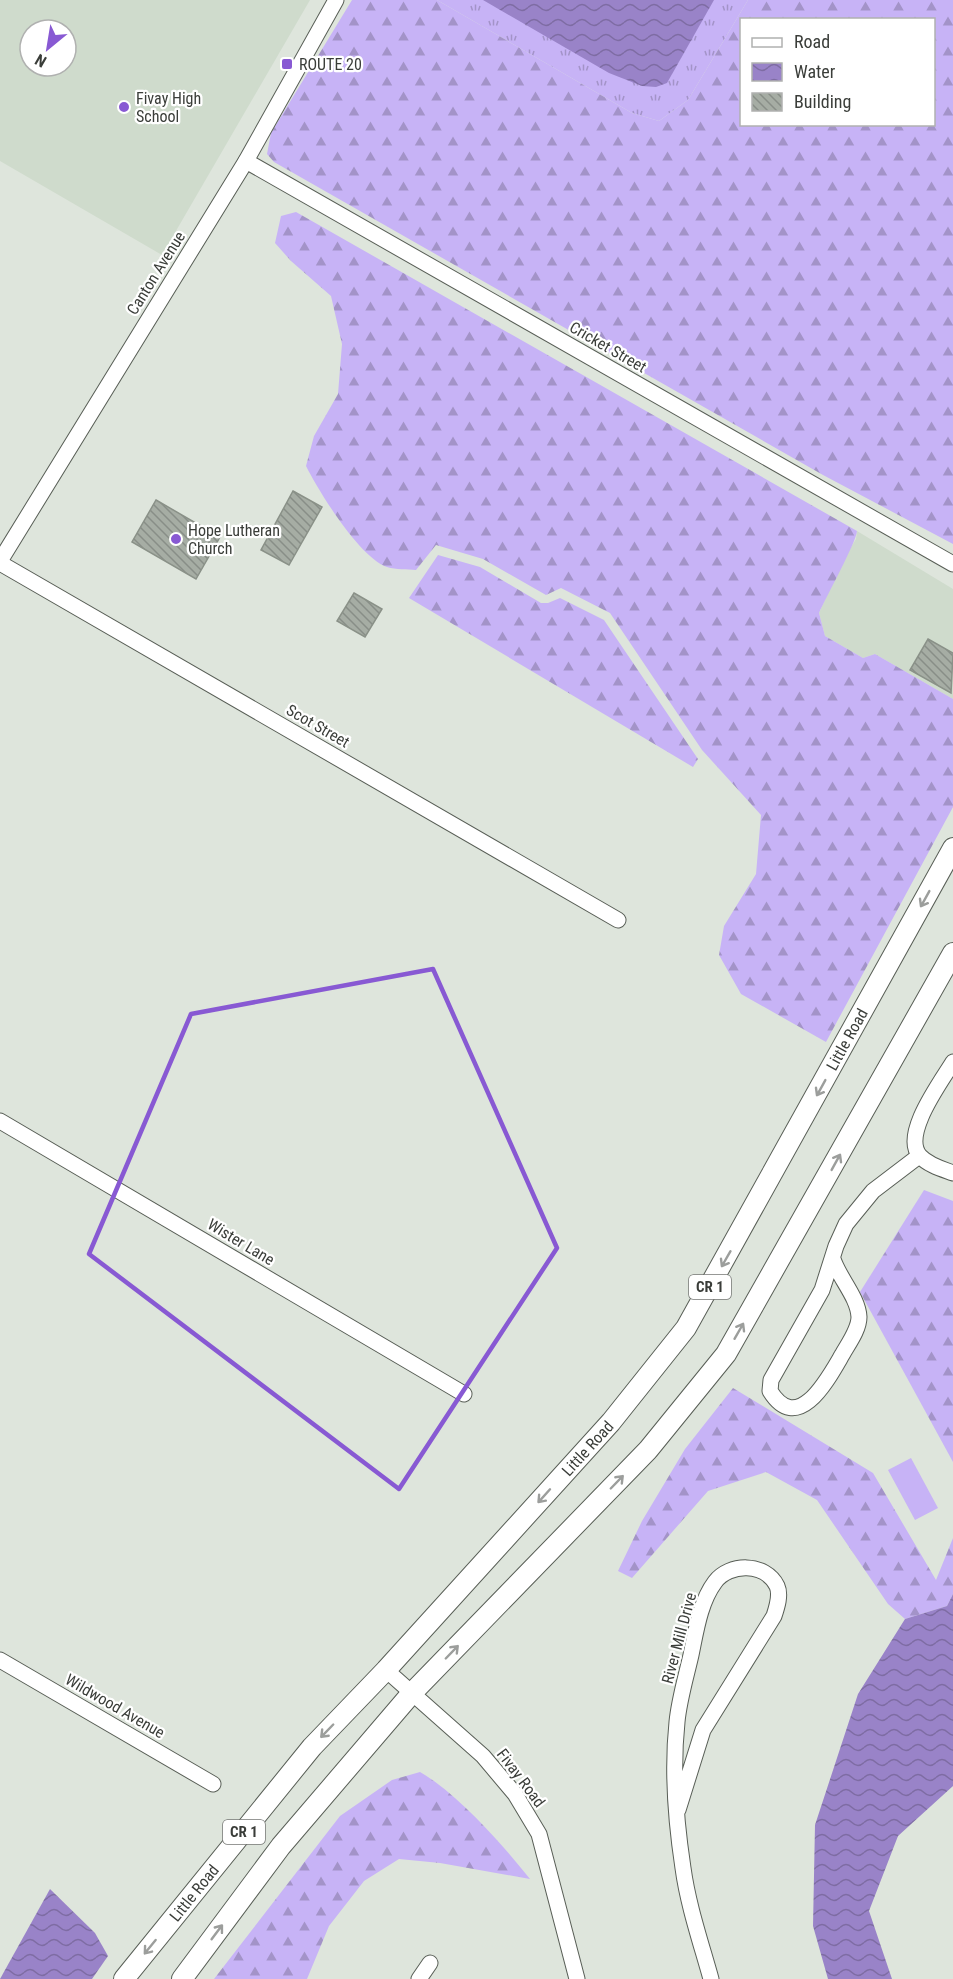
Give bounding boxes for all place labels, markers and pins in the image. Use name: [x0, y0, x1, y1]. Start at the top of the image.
place label: ROUTE 20: [299, 55, 362, 74]
marker: ROUTE 20: [280, 57, 294, 71]
place label: Fivay High School: [136, 89, 201, 126]
marker: Fivay High School: [117, 100, 131, 114]
place label: Hope Lutheran Church: [188, 521, 280, 558]
marker: Hope Lutheran Church: [169, 532, 183, 546]

